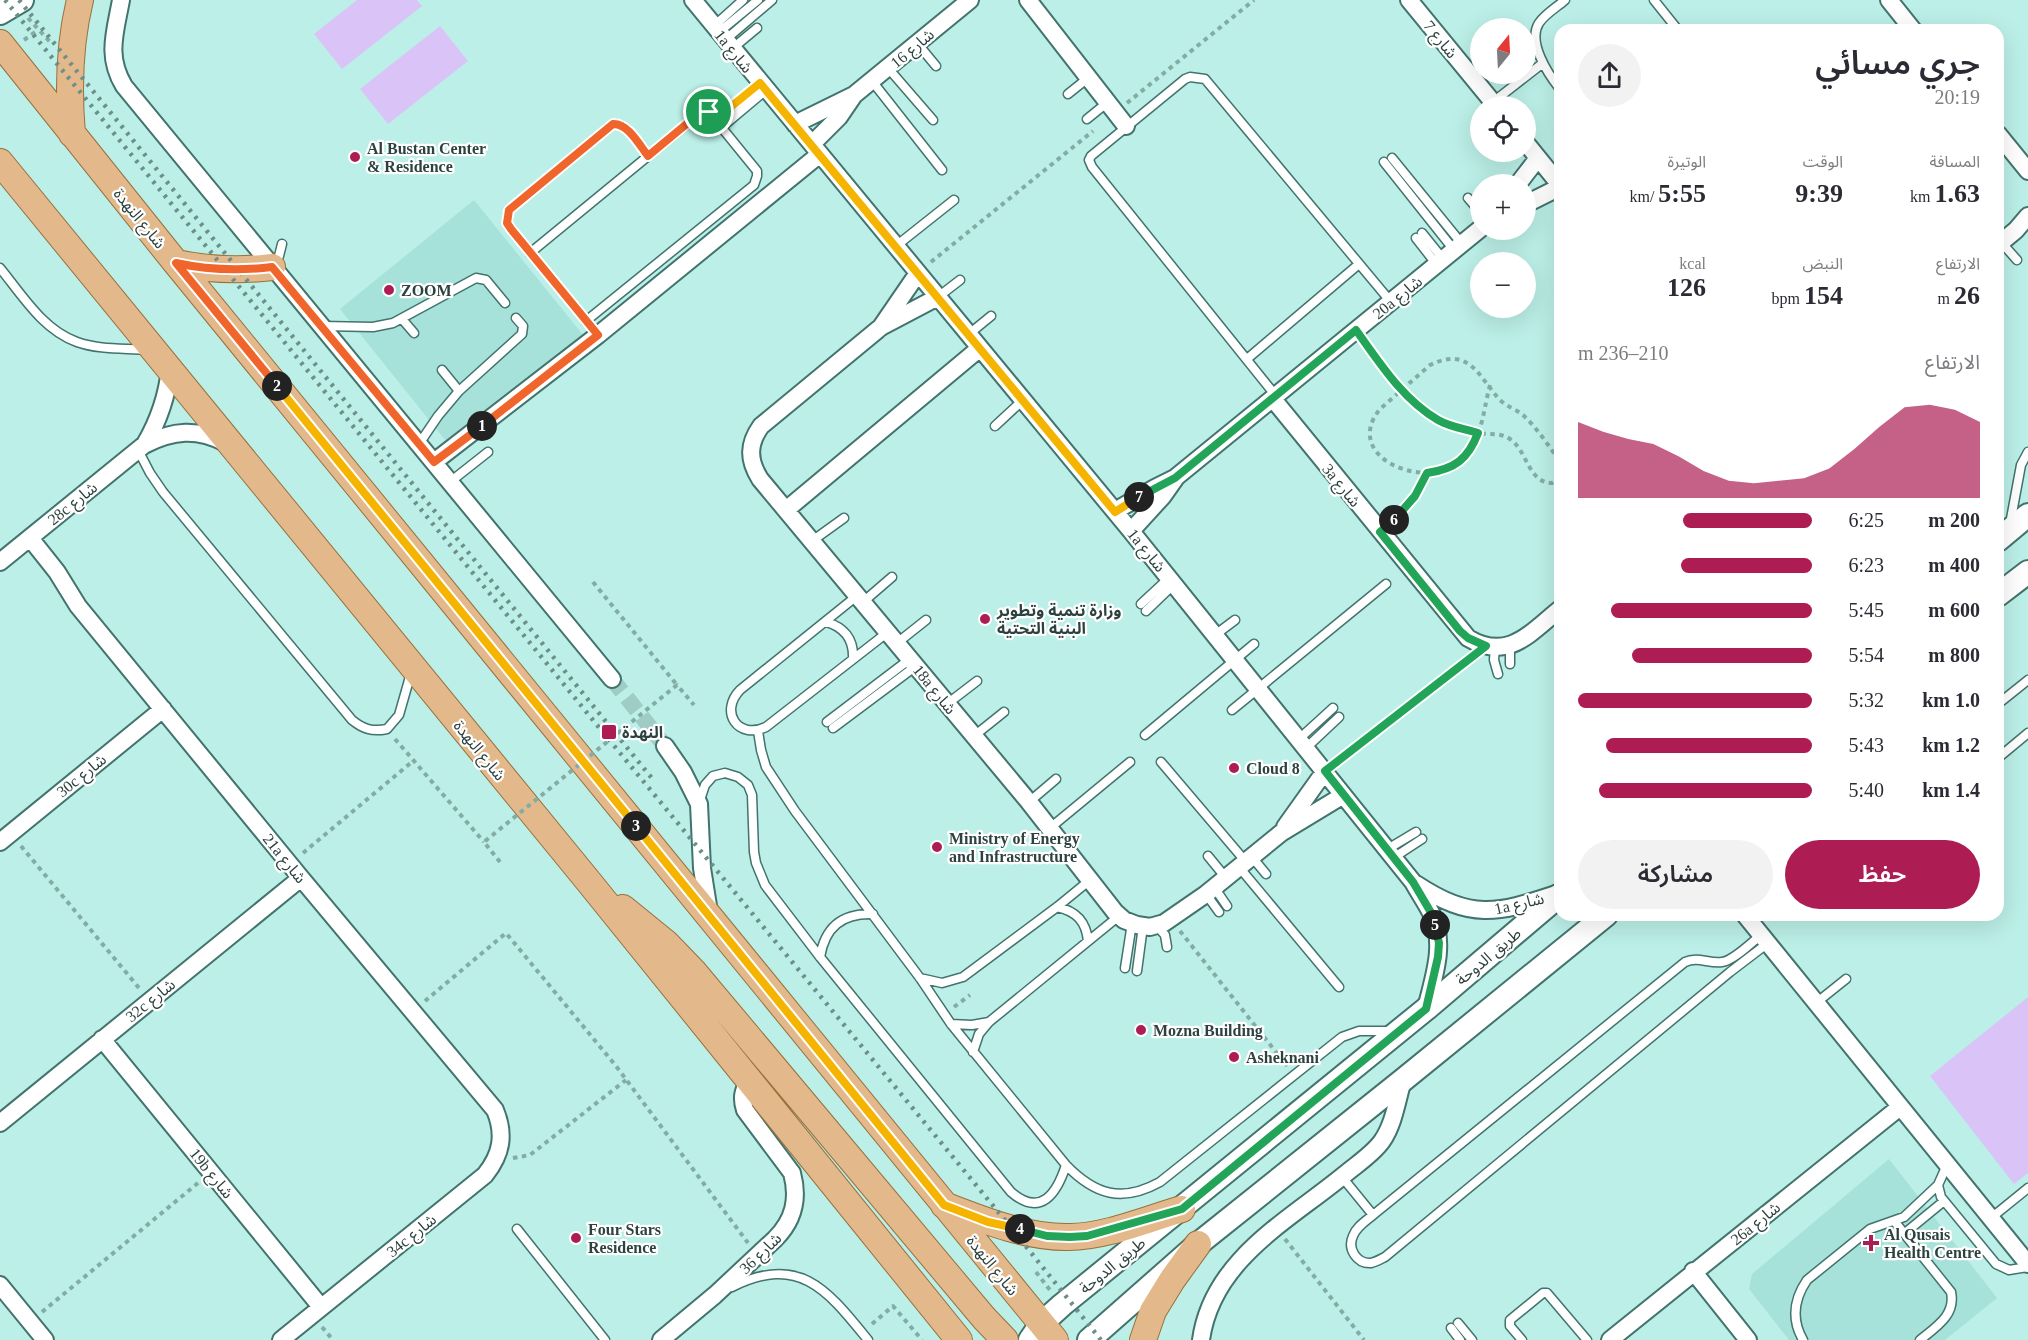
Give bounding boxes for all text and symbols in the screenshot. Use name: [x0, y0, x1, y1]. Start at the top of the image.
street label: شارع 7: [1417, 17, 1461, 64]
north arrow: [1470, 18, 1536, 84]
map controls: [1470, 18, 1536, 318]
street label: شارع 16: [887, 25, 940, 74]
street label: 1a شارع: [708, 26, 756, 79]
button: share: [1578, 44, 1641, 107]
text: جري مسائي: [1815, 45, 1980, 81]
pin: [683, 86, 734, 137]
text: 20:19: [1934, 86, 1980, 108]
icon: arrive: [692, 95, 725, 128]
button: locate: [1470, 96, 1536, 162]
place label: Al Bustan Center & Residence: [367, 140, 486, 175]
marker: Al Bustan Center & Residence: [348, 150, 362, 164]
text: الوتيرة: [1668, 153, 1706, 170]
text: الوقت: [1803, 153, 1843, 170]
text: المسافة: [1930, 153, 1980, 170]
button: +: [1470, 174, 1536, 240]
text: 5:55: [1658, 179, 1706, 208]
text: 9:39: [1795, 179, 1843, 208]
text: 1.63: [1935, 179, 1980, 208]
street label: شارع النهدة: [107, 185, 169, 254]
text: /km: [1629, 188, 1658, 205]
text: km: [1910, 188, 1935, 205]
button: −: [1470, 252, 1536, 318]
text: kcal: [1679, 255, 1706, 272]
text: النبض: [1802, 255, 1843, 272]
text: الارتفاع: [1936, 255, 1980, 272]
street label: 20a شارع: [1369, 272, 1428, 325]
text: 126: [1667, 273, 1706, 302]
text: 154: [1804, 281, 1843, 310]
text: 26: [1954, 281, 1980, 310]
place label: ZOOM: [401, 282, 452, 299]
marker: ZOOM: [382, 283, 396, 297]
text: bpm: [1772, 290, 1804, 307]
text: m: [1938, 290, 1954, 307]
text: 210–236 m: [1578, 342, 1669, 364]
text: الارتفاع: [1925, 351, 1980, 373]
pin: 2: [262, 371, 292, 401]
text: 2: [273, 377, 281, 394]
pin: 1: [467, 411, 497, 441]
text: 1: [478, 417, 486, 434]
street label: 3a شارع: [1316, 460, 1364, 513]
street label: 28c شارع: [44, 478, 103, 531]
pin: 7: [1124, 482, 1154, 512]
text: 7: [1135, 488, 1143, 505]
pin: 6: [1379, 505, 1409, 535]
text: 6:25: [1848, 509, 1884, 531]
text: 200 m: [1928, 509, 1980, 531]
text: 6: [1390, 511, 1398, 528]
street label: 1a شارع: [1121, 525, 1169, 578]
text: 6:23: [1848, 554, 1884, 576]
text: 400 m: [1928, 554, 1980, 576]
text: 5:45: [1848, 599, 1884, 621]
text: 600 m: [1928, 599, 1980, 621]
place label: وزارة تنمية وتطوير البنية التحتية: [996, 602, 1121, 638]
marker: وزارة تنمية وتطوير البنية التحتية: [978, 612, 992, 626]
text: 5:54: [1848, 644, 1884, 666]
text: 800 m: [1928, 644, 1980, 666]
street label: 18a شارع: [907, 661, 960, 720]
text: 5:32: [1848, 689, 1884, 711]
text: 1.0 km: [1922, 689, 1980, 711]
street label: شارع النهدة: [447, 717, 509, 786]
marker: النهدة: [600, 723, 618, 741]
place label: النهدة: [622, 724, 663, 742]
text: 5:43: [1848, 734, 1884, 756]
text: 1.2 km: [1922, 734, 1980, 756]
street label: 30c شارع: [53, 750, 112, 803]
place label: Cloud 8: [1246, 760, 1300, 777]
marker: Cloud 8: [1227, 761, 1241, 775]
text: 5:40: [1848, 779, 1884, 801]
text: 1.4 km: [1922, 779, 1980, 801]
pin: 3: [621, 811, 651, 841]
text: 3: [632, 817, 640, 834]
street label: 21a شارع: [257, 830, 310, 889]
place label: Ministry of Energy and Infrastructure: [949, 830, 1080, 865]
marker: Ministry of Energy and Infrastructure: [930, 840, 944, 854]
button: مشاركة: [1578, 840, 1773, 909]
button: حفظ: [1785, 840, 1980, 909]
street label: 1a شارع: [1493, 890, 1546, 921]
pin: 5: [1420, 910, 1450, 940]
text: 5: [1431, 916, 1439, 933]
street label: طريق الدوحة: [1453, 924, 1526, 990]
street label: 32c شارع: [122, 975, 181, 1028]
place label: Mozna Building: [1153, 1022, 1263, 1040]
marker: Mozna Building: [1134, 1023, 1148, 1037]
place label: Asheknani: [1246, 1049, 1319, 1066]
marker: Asheknani: [1227, 1050, 1241, 1064]
street label: 19b شارع: [183, 1145, 237, 1204]
street label: 26a شارع: [1727, 1198, 1786, 1251]
street label: 34c شارع: [383, 1210, 442, 1263]
pin: 4: [1005, 1214, 1035, 1244]
text: 4: [1016, 1220, 1024, 1237]
place label: Four Stars Residence: [588, 1221, 661, 1256]
place label: Al Qusais Health Centre: [1884, 1226, 1981, 1261]
street label: شارع 36: [736, 1229, 787, 1280]
marker: Four Stars Residence: [569, 1231, 583, 1245]
street label: شارع النهدة: [960, 1232, 1022, 1301]
street label: طريق الدوحة: [1076, 1234, 1150, 1298]
marker: Al Qusais Health Centre: [1862, 1234, 1880, 1252]

